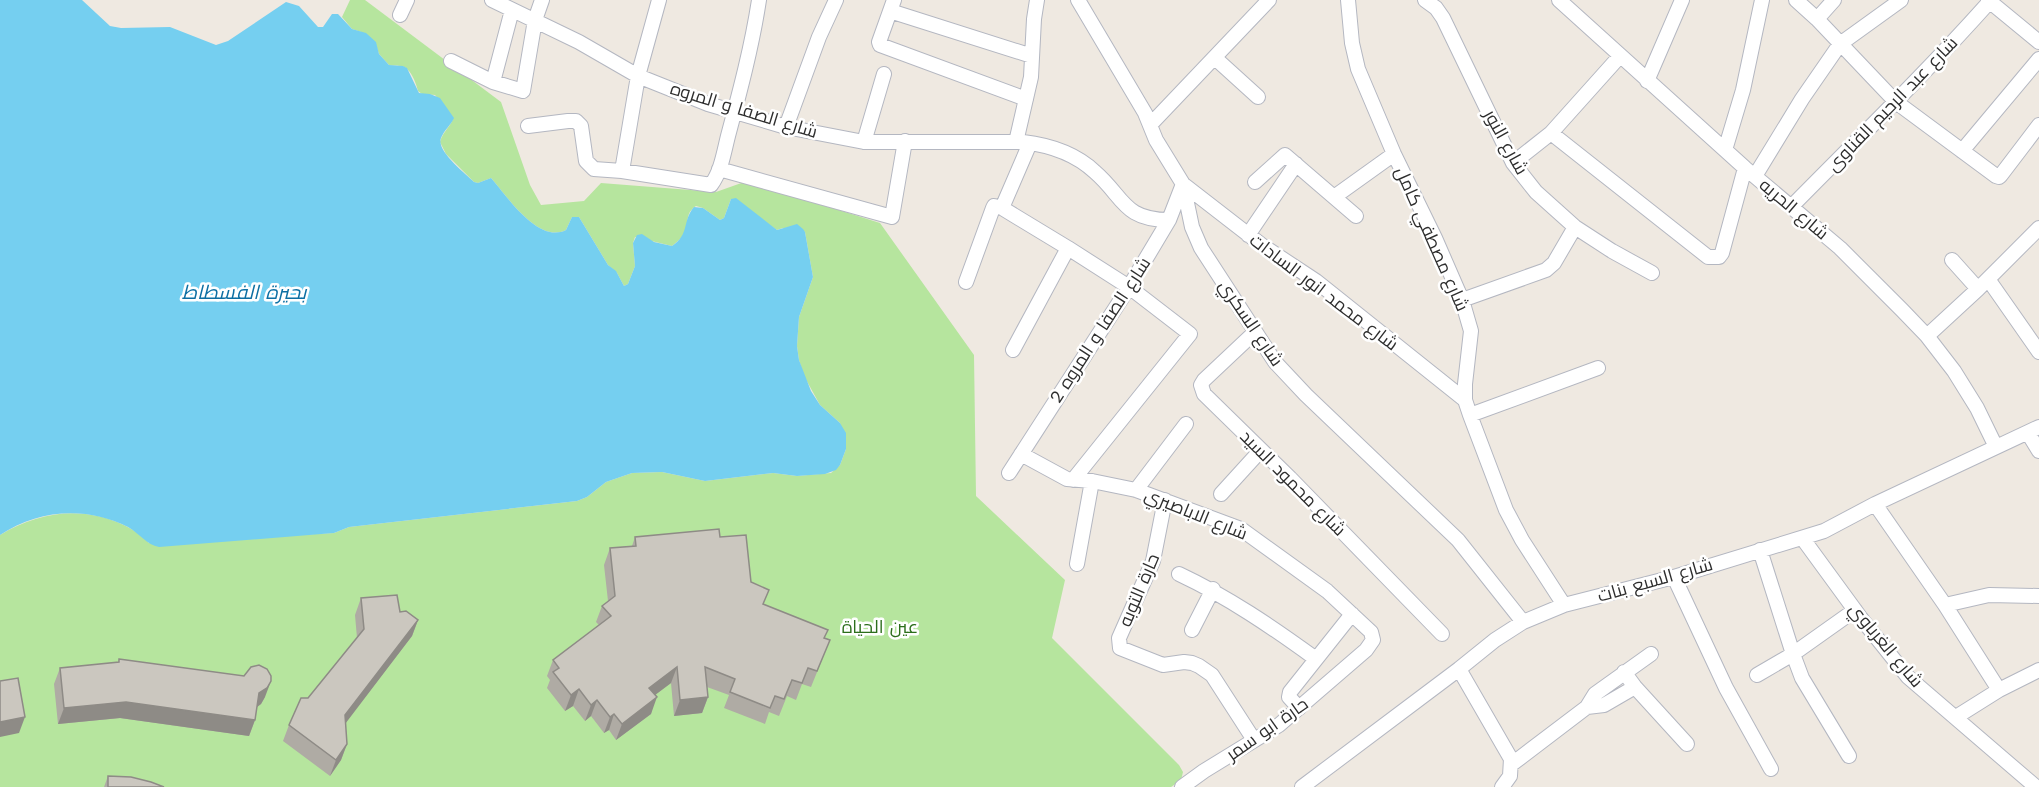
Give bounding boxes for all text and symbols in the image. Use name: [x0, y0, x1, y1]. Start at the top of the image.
street label: شارع عبد الرحيم القناوى: [1822, 32, 1963, 177]
street label: شارع الصفا و المروه: [667, 77, 820, 144]
street label: شارع النور: [1478, 105, 1533, 179]
street label: شارع مصطفي كامل: [1388, 163, 1474, 316]
street label: شارع الحريه: [1754, 174, 1833, 245]
street label: شارع محمد انور السادات: [1245, 229, 1403, 356]
street label: شارع الصفا و المروه 2: [1045, 253, 1156, 408]
street label: شارع السكري: [1212, 276, 1288, 372]
water label: بحيرة الفسطاط: [182, 280, 308, 304]
street label: شارع محمود السيد: [1235, 425, 1351, 541]
street label: شارع الاباصيري: [1140, 483, 1251, 547]
street label: حارة التوبه: [1114, 550, 1164, 630]
street label: شارع السبع بنات: [1595, 553, 1715, 608]
street label: شارع الغرباوي: [1842, 598, 1928, 694]
park label: عين الحياة: [842, 616, 918, 638]
street label: حارة ابو سمر: [1221, 693, 1312, 766]

